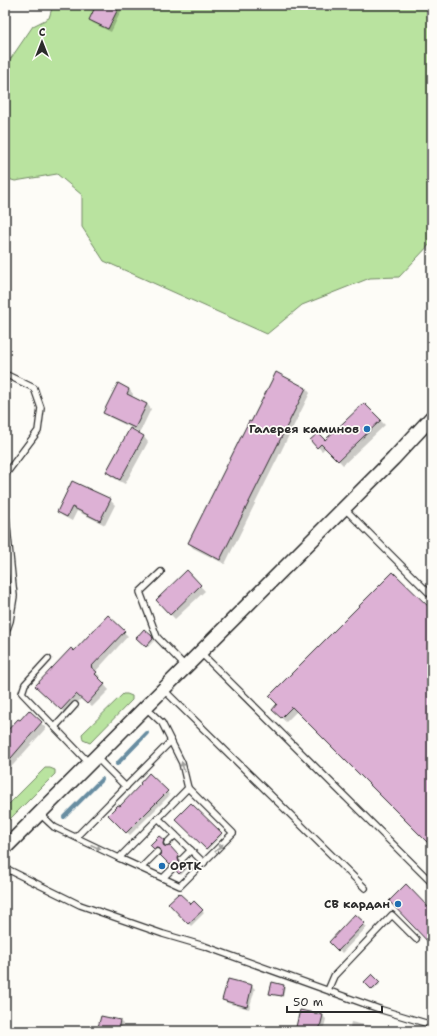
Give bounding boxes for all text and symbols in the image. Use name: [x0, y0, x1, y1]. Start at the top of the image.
north arrow: [22, 22, 62, 62]
text: С: [39, 25, 46, 40]
place label: Галерея каминов: [249, 421, 359, 437]
marker: Галерея каминов: [362, 424, 372, 434]
one-way arrow: [179, 761, 185, 774]
one-way arrow: [214, 843, 224, 852]
one-way arrow: [90, 844, 102, 850]
place label: ОРТК: [170, 858, 202, 874]
marker: ОРТК: [157, 861, 167, 871]
place label: СВ кардан: [324, 896, 390, 912]
marker: СВ кардан: [393, 899, 403, 909]
scale bar: [287, 988, 382, 1014]
text: 50 m: [293, 994, 323, 1010]

